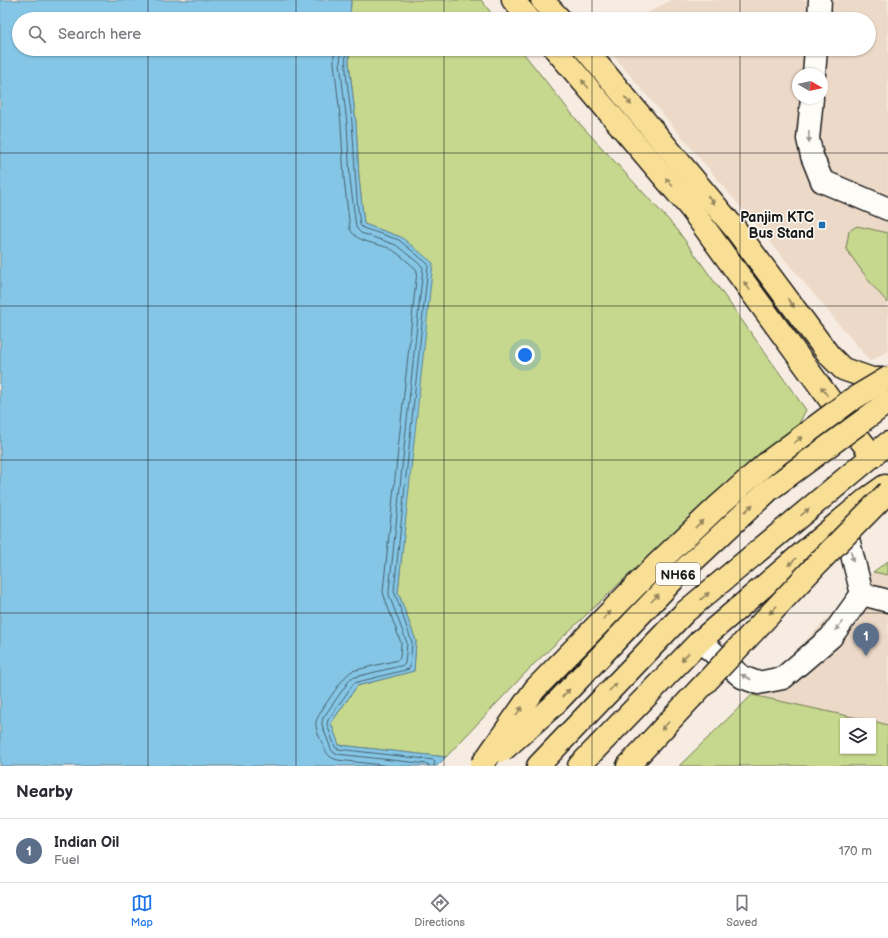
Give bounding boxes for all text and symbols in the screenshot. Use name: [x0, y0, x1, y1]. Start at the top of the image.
search box: [12, 12, 876, 56]
icon: search: [26, 23, 48, 45]
text: Search here: [58, 25, 141, 44]
north arrow: [792, 68, 828, 104]
one-way arrow: [580, 78, 589, 89]
one-way arrow: [623, 95, 632, 106]
one-way arrow: [806, 131, 812, 144]
one-way arrow: [665, 178, 674, 187]
one-way arrow: [706, 195, 715, 206]
place label: Panjim KTC Bus Stand: [740, 209, 814, 242]
marker: Panjim KTC Bus Stand: [817, 220, 827, 230]
one-way arrow: [744, 281, 752, 291]
one-way arrow: [786, 298, 795, 309]
your location: [515, 345, 535, 365]
one-way arrow: [820, 386, 828, 397]
one-way arrow: [792, 435, 803, 444]
one-way arrow: [744, 503, 754, 513]
one-way arrow: [800, 508, 810, 517]
one-way arrow: [694, 519, 704, 529]
one-way arrow: [850, 550, 856, 563]
one-way arrow: [787, 557, 798, 566]
road number: NH66: [656, 563, 700, 585]
one-way arrow: [700, 591, 711, 600]
one-way arrow: [650, 593, 660, 603]
one-way arrow: [769, 606, 778, 615]
one-way arrow: [602, 611, 611, 620]
one-way arrow: [835, 620, 843, 631]
pin: 1: [853, 623, 879, 656]
one-way arrow: [680, 652, 690, 662]
one-way arrow: [740, 674, 752, 681]
one-way arrow: [608, 682, 618, 692]
one-way arrow: [561, 688, 570, 698]
one-way arrow: [515, 706, 523, 717]
map controls: [840, 718, 876, 754]
button: layers: [840, 718, 876, 754]
one-way arrow: [660, 721, 669, 731]
text: Nearby: [16, 782, 73, 802]
text: Indian Oil: [54, 833, 119, 852]
text: 1: [26, 843, 32, 859]
text: 170 m: [839, 843, 872, 859]
text: Fuel: [54, 852, 79, 868]
tab: Map: [131, 892, 153, 929]
tab: Directions: [414, 892, 465, 929]
tab: Saved: [726, 892, 757, 929]

